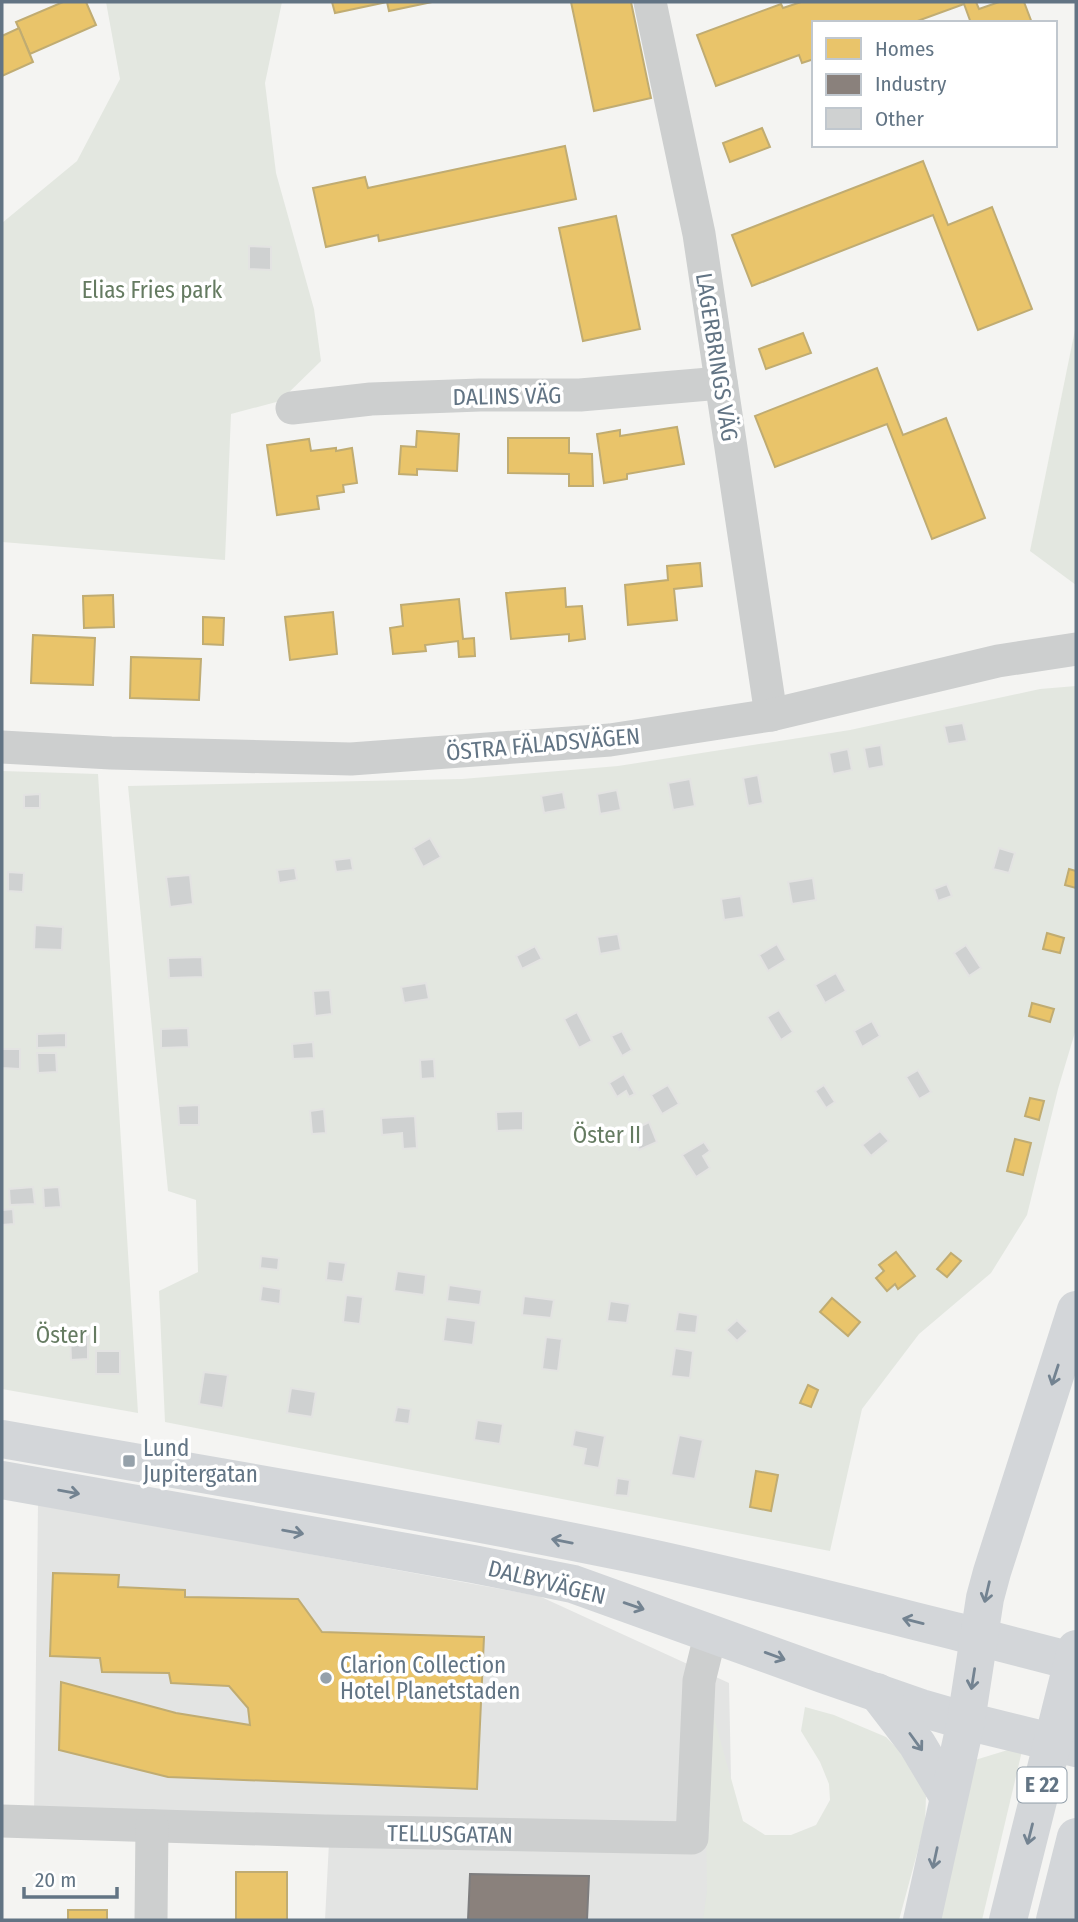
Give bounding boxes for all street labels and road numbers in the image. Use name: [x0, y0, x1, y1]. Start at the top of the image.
street label: LAGERBRINGS VÄG: [690, 271, 744, 443]
street label: DALINS VÄG: [452, 381, 562, 411]
street label: ÖSTRA FÄLADSVÄGEN: [445, 722, 641, 766]
street label: DALBYVÄGEN: [485, 1554, 609, 1610]
road number: E 22: [1018, 1768, 1066, 1802]
street label: TELLUSGATAN: [387, 1819, 513, 1849]

